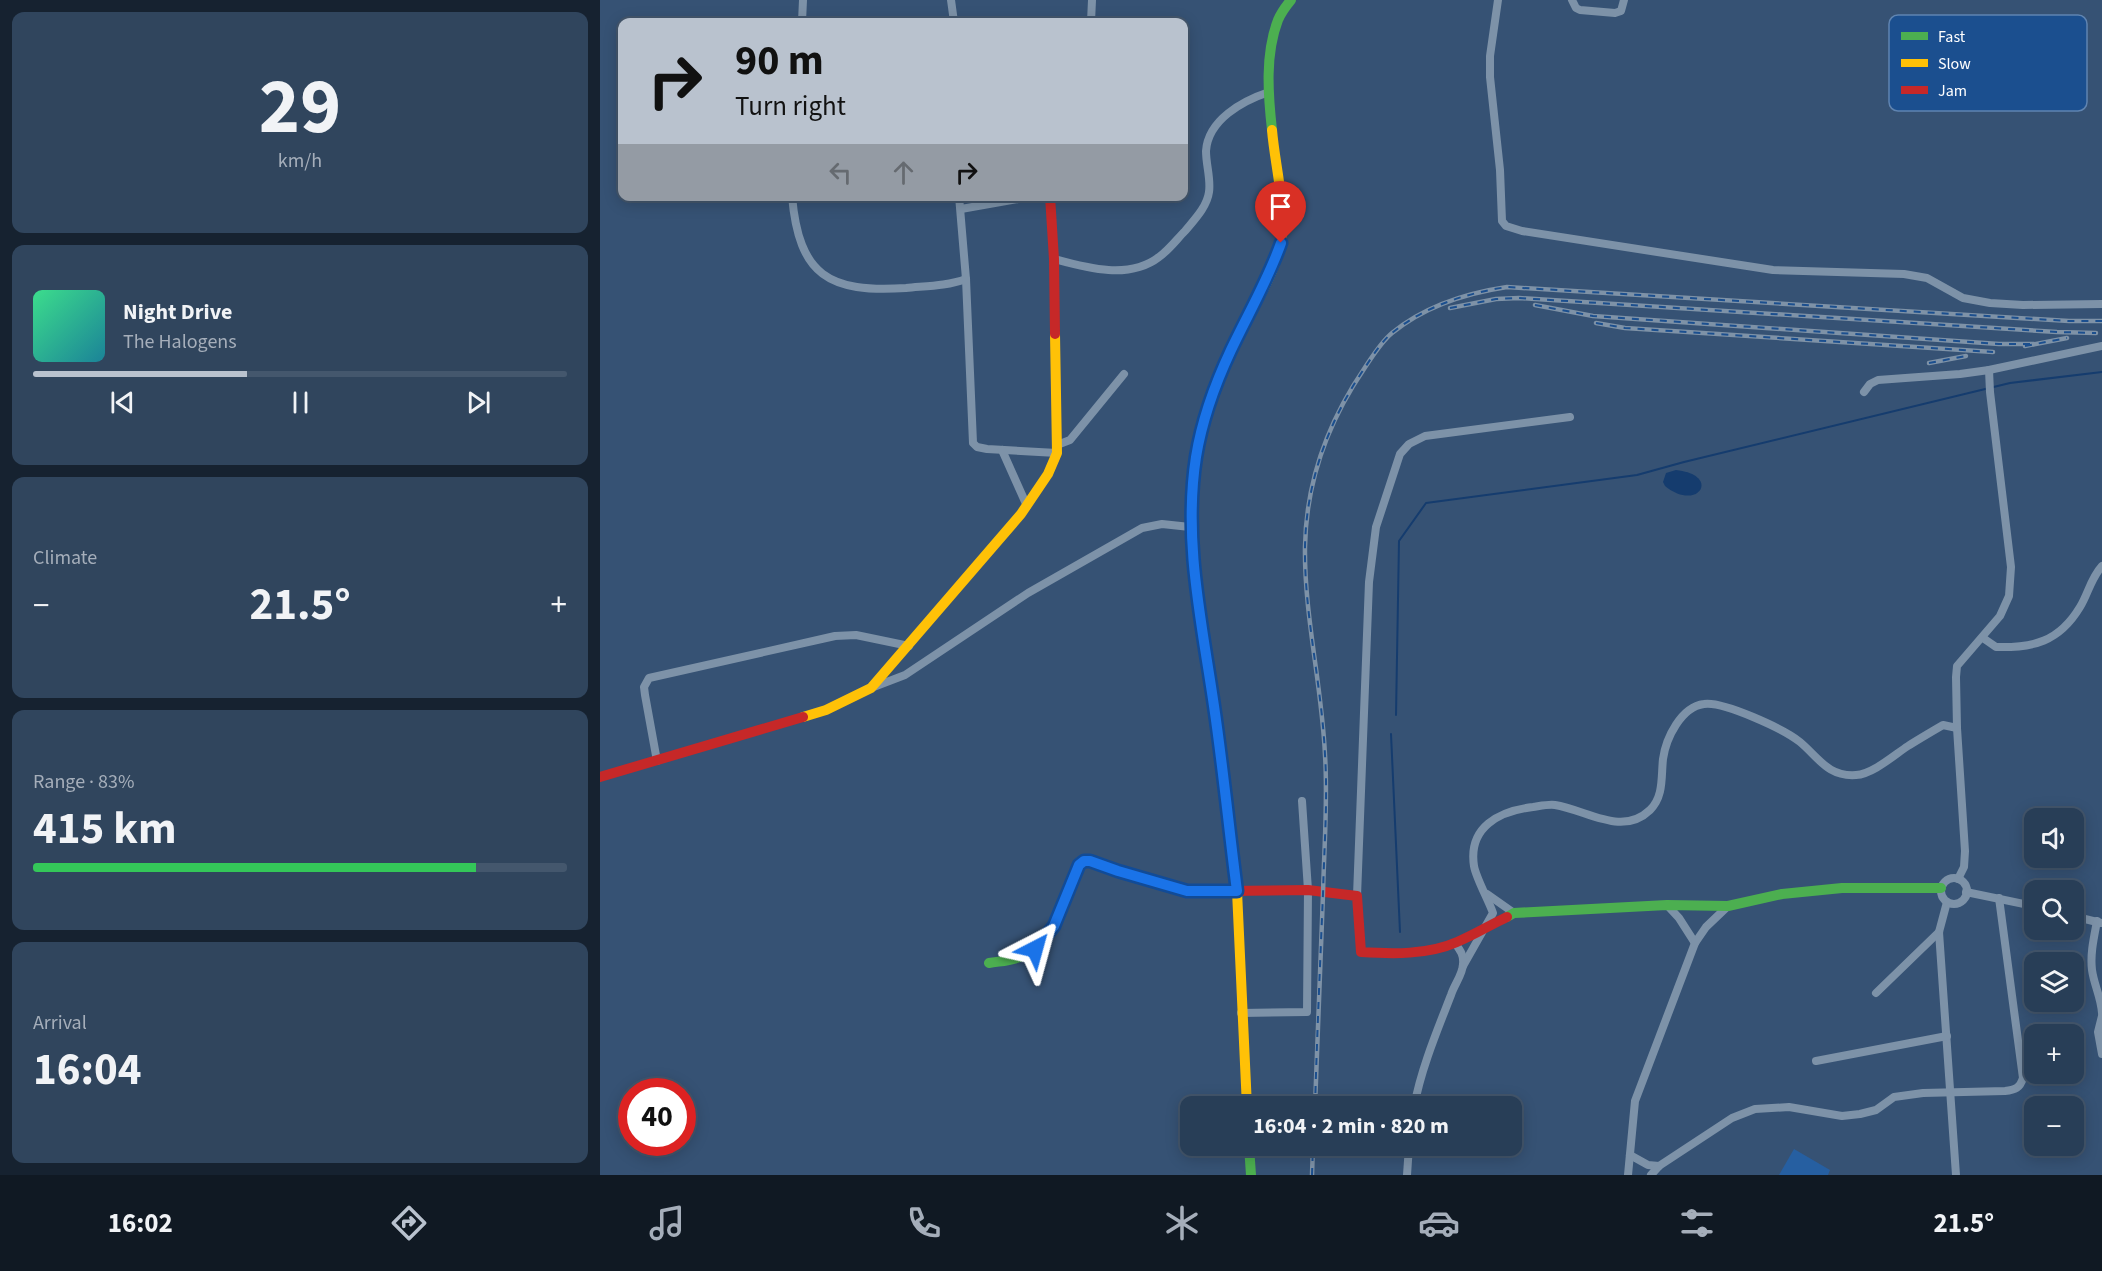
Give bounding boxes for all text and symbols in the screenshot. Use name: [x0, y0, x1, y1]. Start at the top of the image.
legend: [1889, 15, 2087, 111]
text: Fast: [1938, 26, 1966, 48]
text: 90 m: [735, 31, 824, 91]
icon: right: [636, 42, 714, 120]
text: 29: [259, 52, 341, 163]
text: Slow: [1938, 53, 1971, 75]
text: Jam: [1938, 80, 1967, 102]
text: Turn right: [735, 87, 846, 126]
text: km/h: [278, 147, 322, 175]
icon: left: [824, 156, 857, 189]
icon: ahead: [887, 156, 920, 189]
icon: right: [950, 156, 983, 189]
pin: [1255, 181, 1306, 243]
icon: arrive: [1264, 190, 1297, 223]
text: Night Drive: [123, 296, 232, 328]
text: The Halogens: [123, 328, 237, 356]
icon: previous: [106, 386, 139, 419]
icon: pause: [284, 386, 317, 419]
icon: next: [462, 386, 495, 419]
text: Climate: [33, 544, 97, 572]
text: 21.5°: [249, 573, 351, 637]
text: −: [33, 582, 49, 629]
text: +: [551, 582, 567, 629]
text: Range · 83%: [33, 768, 134, 796]
text: 415 km: [33, 797, 177, 861]
map controls: [2024, 808, 2084, 1156]
button: sound: [2024, 808, 2084, 868]
button: search: [2024, 880, 2084, 940]
position arrow: [1003, 917, 1067, 981]
button: layers: [2024, 952, 2084, 1012]
text: Arrival: [33, 1009, 87, 1037]
button: +: [2024, 1024, 2084, 1084]
text: 16:04: [33, 1038, 142, 1102]
speed limit sign: 40: [618, 1078, 696, 1156]
button: −: [2024, 1096, 2084, 1156]
text: 16:04 · 2 min · 820 m: [1253, 1110, 1449, 1142]
icon: directions: [388, 1202, 430, 1244]
icon: music: [646, 1202, 688, 1244]
icon: phone: [903, 1202, 945, 1244]
icon: climate: [1161, 1202, 1203, 1244]
icon: car: [1418, 1202, 1460, 1244]
icon: filters: [1676, 1202, 1718, 1244]
text: 16:02: [108, 1204, 173, 1243]
text: 21.5°: [1933, 1204, 1994, 1243]

